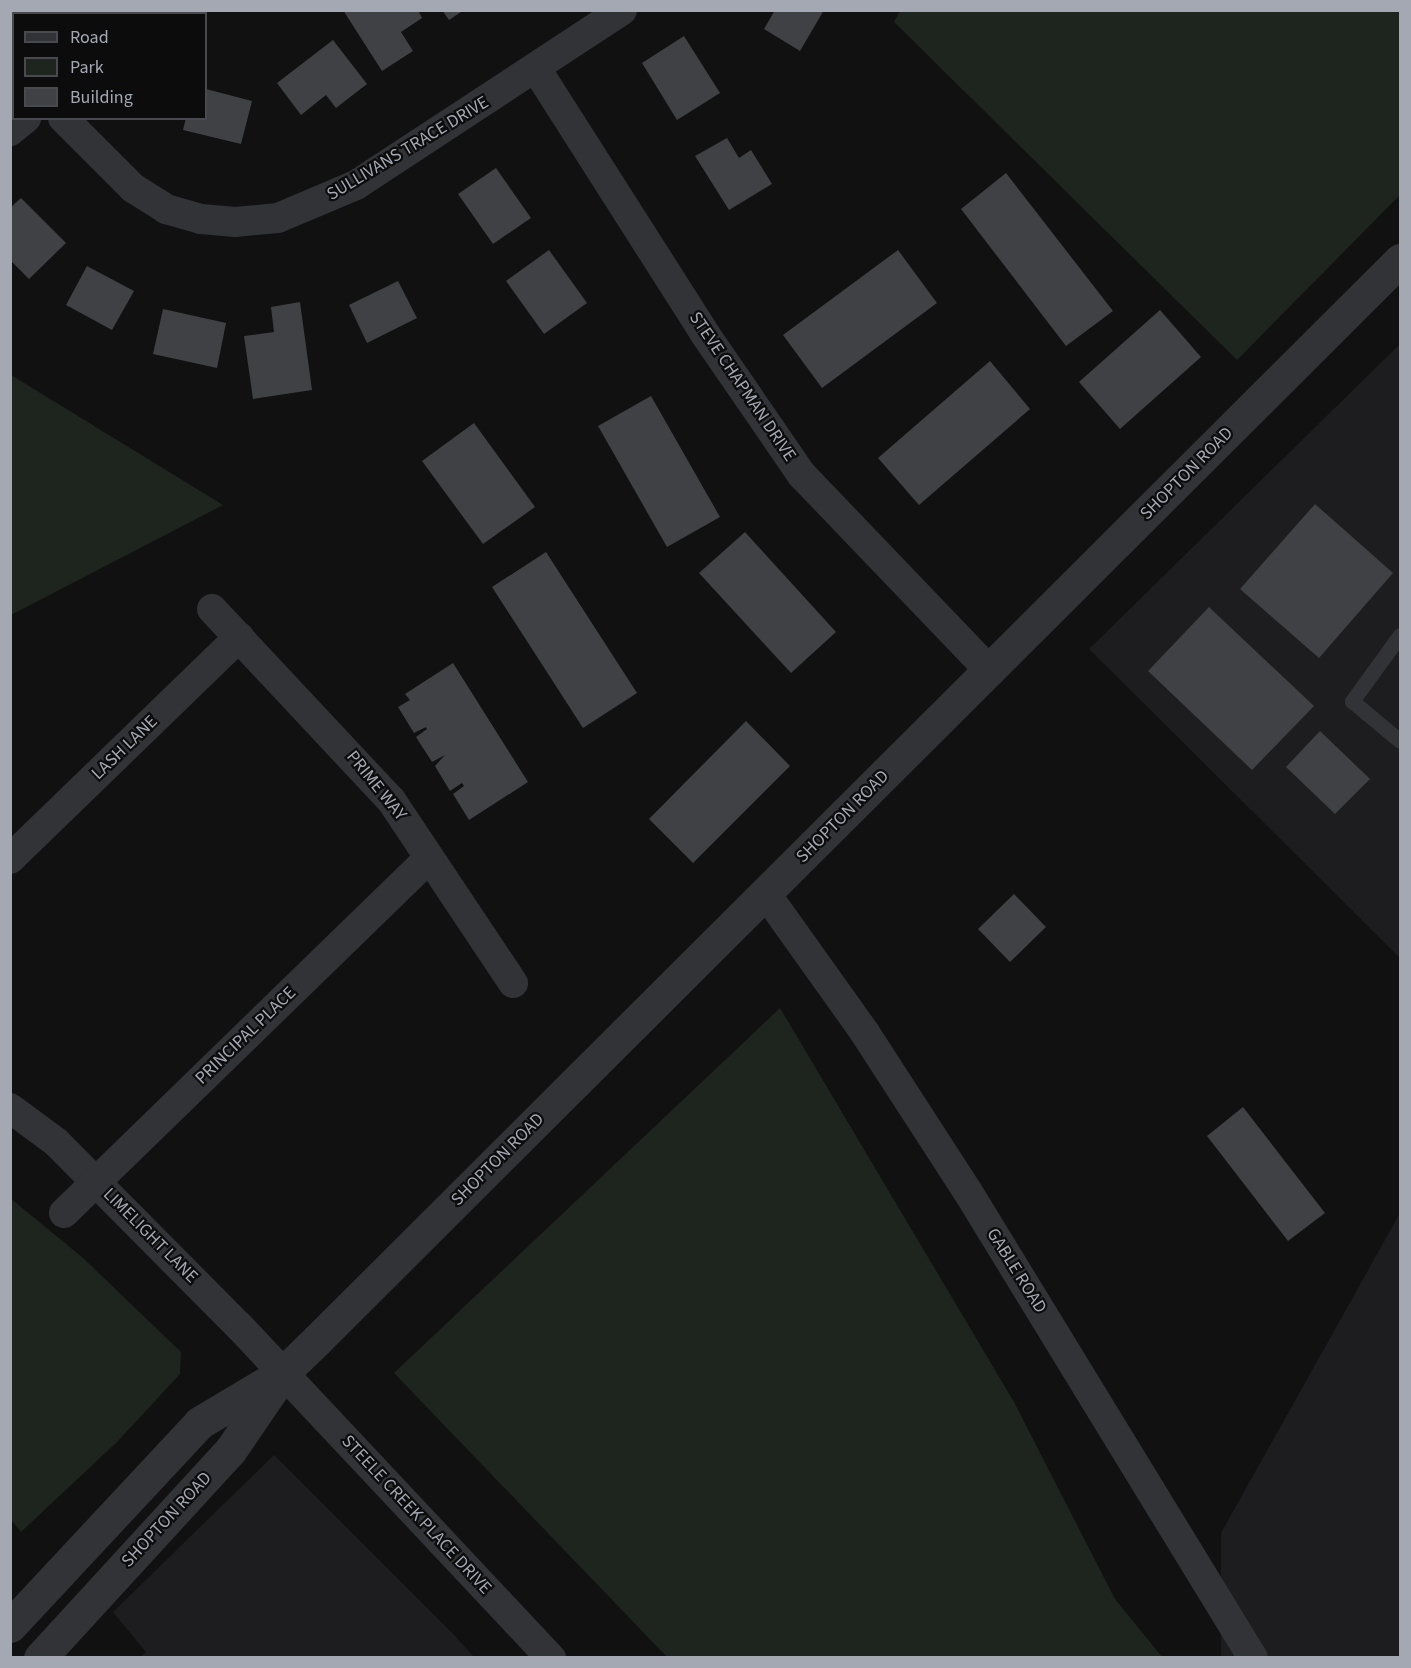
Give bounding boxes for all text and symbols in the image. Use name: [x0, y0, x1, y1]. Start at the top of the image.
legend: [12, 12, 207, 120]
text: Road: [70, 25, 109, 50]
text: Park: [70, 55, 104, 80]
text: Building: [70, 85, 133, 110]
street label: SULLIVANS TRACE DRIVE: [323, 92, 493, 206]
street label: STEVE CHAPMAN DRIVE: [684, 308, 800, 466]
street label: SHOPTON ROAD: [1136, 423, 1238, 525]
street label: LASH LANE: [88, 711, 162, 785]
street label: PRIME WAY: [341, 747, 411, 825]
street label: SHOPTON ROAD: [792, 766, 894, 868]
street label: PRINCIPAL PLACE: [191, 983, 301, 1089]
street label: SHOPTON ROAD: [447, 1109, 549, 1211]
street label: LIMELIGHT LANE: [98, 1184, 202, 1288]
street label: GABLE ROAD: [981, 1225, 1051, 1317]
street label: STEELE CREEK PLACE DRIVE: [337, 1431, 495, 1599]
street label: SHOPTON ROAD: [117, 1468, 217, 1572]

